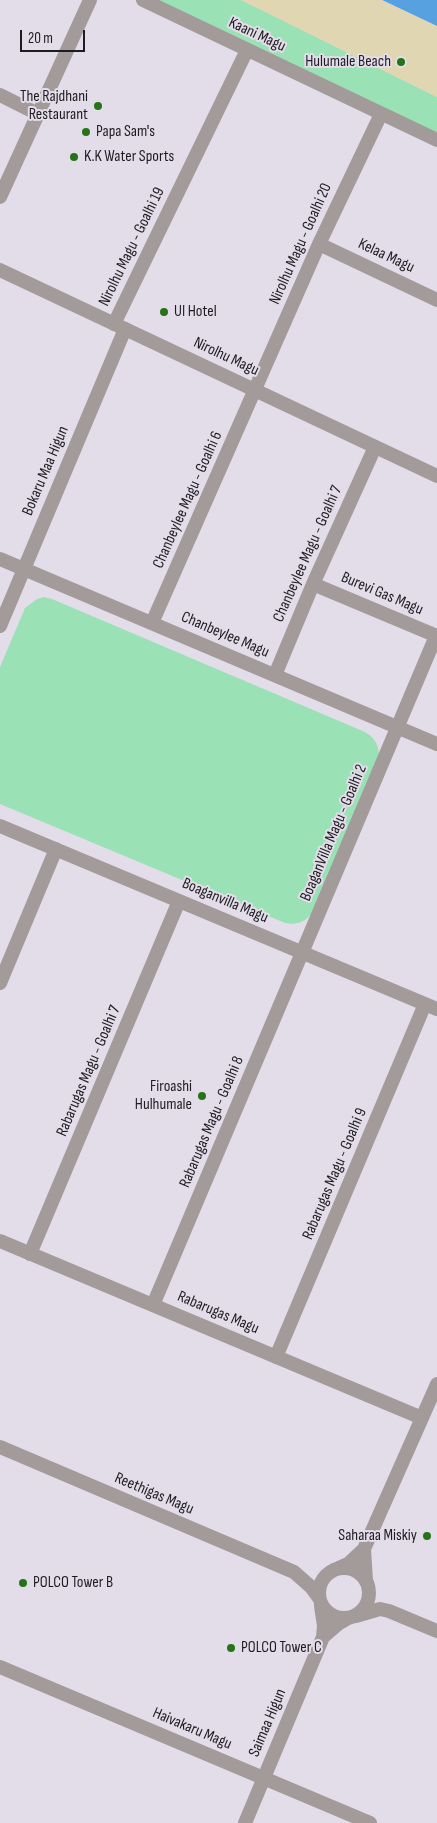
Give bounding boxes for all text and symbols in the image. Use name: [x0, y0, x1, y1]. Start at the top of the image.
street label: Kaani Magu: [225, 13, 289, 57]
scale bar: [22, 20, 88, 52]
text: 20 m: [28, 29, 53, 48]
place label: Hulumale Beach: [305, 52, 391, 72]
marker: Hulumale Beach: [395, 56, 407, 68]
place label: The Rajdhani Restaurant: [20, 87, 88, 125]
marker: The Rajdhani Restaurant: [92, 100, 104, 112]
place label: Papa Sam's: [96, 122, 155, 142]
marker: Papa Sam's: [80, 126, 92, 138]
place label: K.K Water Sports: [84, 147, 174, 167]
marker: K.K Water Sports: [68, 151, 80, 163]
street label: Nirolhu Magu - Goalhi 20: [266, 180, 336, 308]
street label: Nirolhu Magu - Goalhi 19: [95, 184, 169, 310]
street label: Kelaa Magu: [355, 235, 417, 277]
place label: UI Hotel: [174, 302, 217, 322]
marker: UI Hotel: [158, 306, 170, 318]
street label: Nirolhu Magu: [190, 334, 262, 380]
street label: Bokaru Maa Higun: [19, 423, 73, 519]
street label: Chanbeylee Magu - Goalhi 6: [149, 428, 227, 572]
street label: Chanbeylee Magu - Goalhi 7: [269, 483, 347, 625]
street label: Burevi Gas Magu: [338, 568, 426, 620]
street label: Chanbeylee Magu: [178, 608, 272, 662]
street label: BoaganVilla Magu - Goalhi 2: [297, 762, 371, 904]
street label: Boaganvilla Magu: [179, 874, 271, 928]
street label: Rabarugas Magu - Goalhi 7: [53, 1003, 125, 1139]
street label: Rabarugas Magu - Goalhi 8: [176, 1053, 248, 1191]
place label: Firoashi Hulhumale: [135, 1077, 192, 1115]
marker: Firoashi Hulhumale: [196, 1090, 208, 1102]
street label: Rabarugas Magu - Goalhi 9: [299, 1105, 371, 1243]
street label: Rabarugas Magu: [174, 1287, 262, 1339]
street label: Reethigas Magu: [112, 1469, 196, 1519]
place label: Saharaa Miskiy: [338, 1526, 417, 1546]
marker: Saharaa Miskiy: [421, 1530, 433, 1542]
place label: POLCO Tower B: [33, 1573, 113, 1593]
marker: POLCO Tower B: [17, 1577, 29, 1589]
place label: POLCO Tower C: [241, 1638, 322, 1658]
marker: POLCO Tower C: [225, 1642, 237, 1654]
street label: Saimaa Higun: [245, 1686, 291, 1760]
street label: Haivakaru Magu: [149, 1704, 235, 1754]

